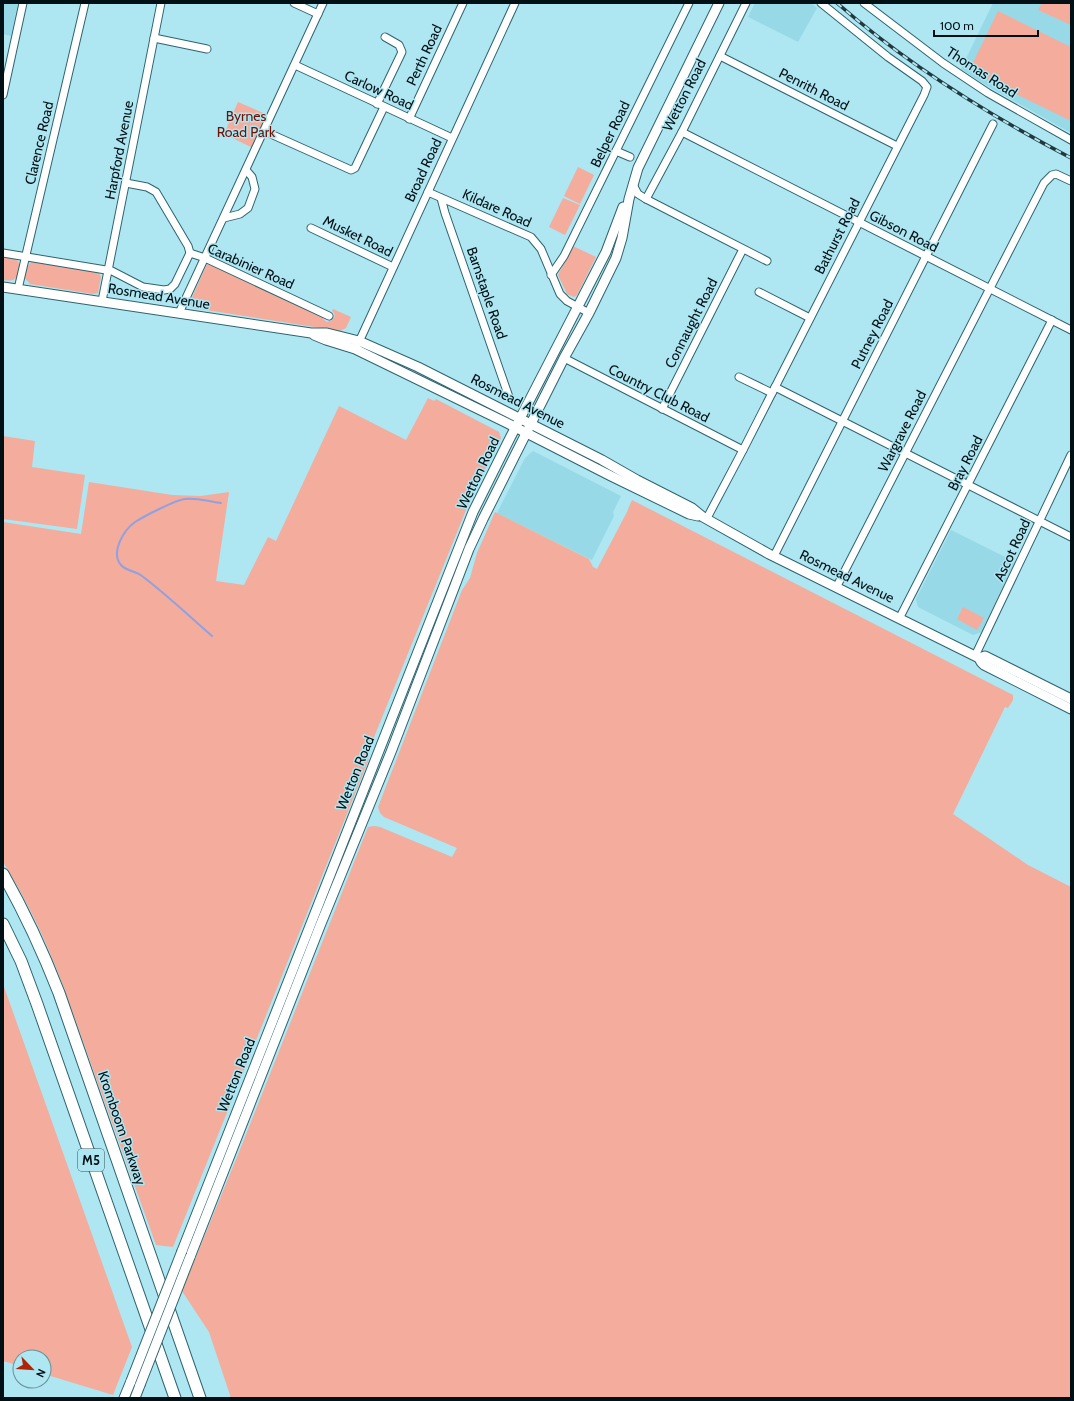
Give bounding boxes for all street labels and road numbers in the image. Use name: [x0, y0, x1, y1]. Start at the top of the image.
street label: Perth Road: [402, 22, 446, 88]
street label: Thomas Road: [943, 42, 1021, 102]
street label: Wetton Road: [658, 56, 710, 134]
street label: Penrith Road: [776, 64, 852, 114]
street label: Carlow Road: [342, 66, 416, 114]
street label: Belper Road: [586, 98, 634, 170]
street label: Harpford Avenue: [101, 99, 137, 201]
street label: Clarence Road: [21, 100, 57, 186]
street label: Broad Road: [400, 135, 446, 205]
street label: Kildare Road: [460, 185, 534, 231]
street label: Bathurst Road: [810, 195, 864, 277]
street label: Gibson Road: [867, 206, 941, 256]
street label: Musket Road: [320, 211, 396, 261]
street label: Carabinier Road: [205, 239, 297, 293]
street label: Barnstaple Road: [463, 245, 511, 341]
street label: Connaught Road: [661, 275, 721, 371]
street label: Rosmead Avenue: [107, 279, 211, 313]
street label: Putney Road: [847, 296, 897, 372]
street label: Country Club Road: [605, 360, 713, 426]
street label: Rosmead Avenue: [468, 370, 568, 432]
street label: Wargrave Road: [874, 387, 930, 475]
street label: Bray Road: [943, 432, 987, 494]
street label: Wetton Road: [453, 434, 503, 512]
street label: Ascot Road: [990, 516, 1034, 584]
street label: Rosmead Avenue: [797, 545, 897, 607]
street label: Wetton Road: [332, 733, 378, 813]
street label: Wetton Road: [213, 1035, 259, 1115]
street label: Kromboom Parkway: [94, 1069, 150, 1187]
road number: M5: [78, 1149, 104, 1171]

